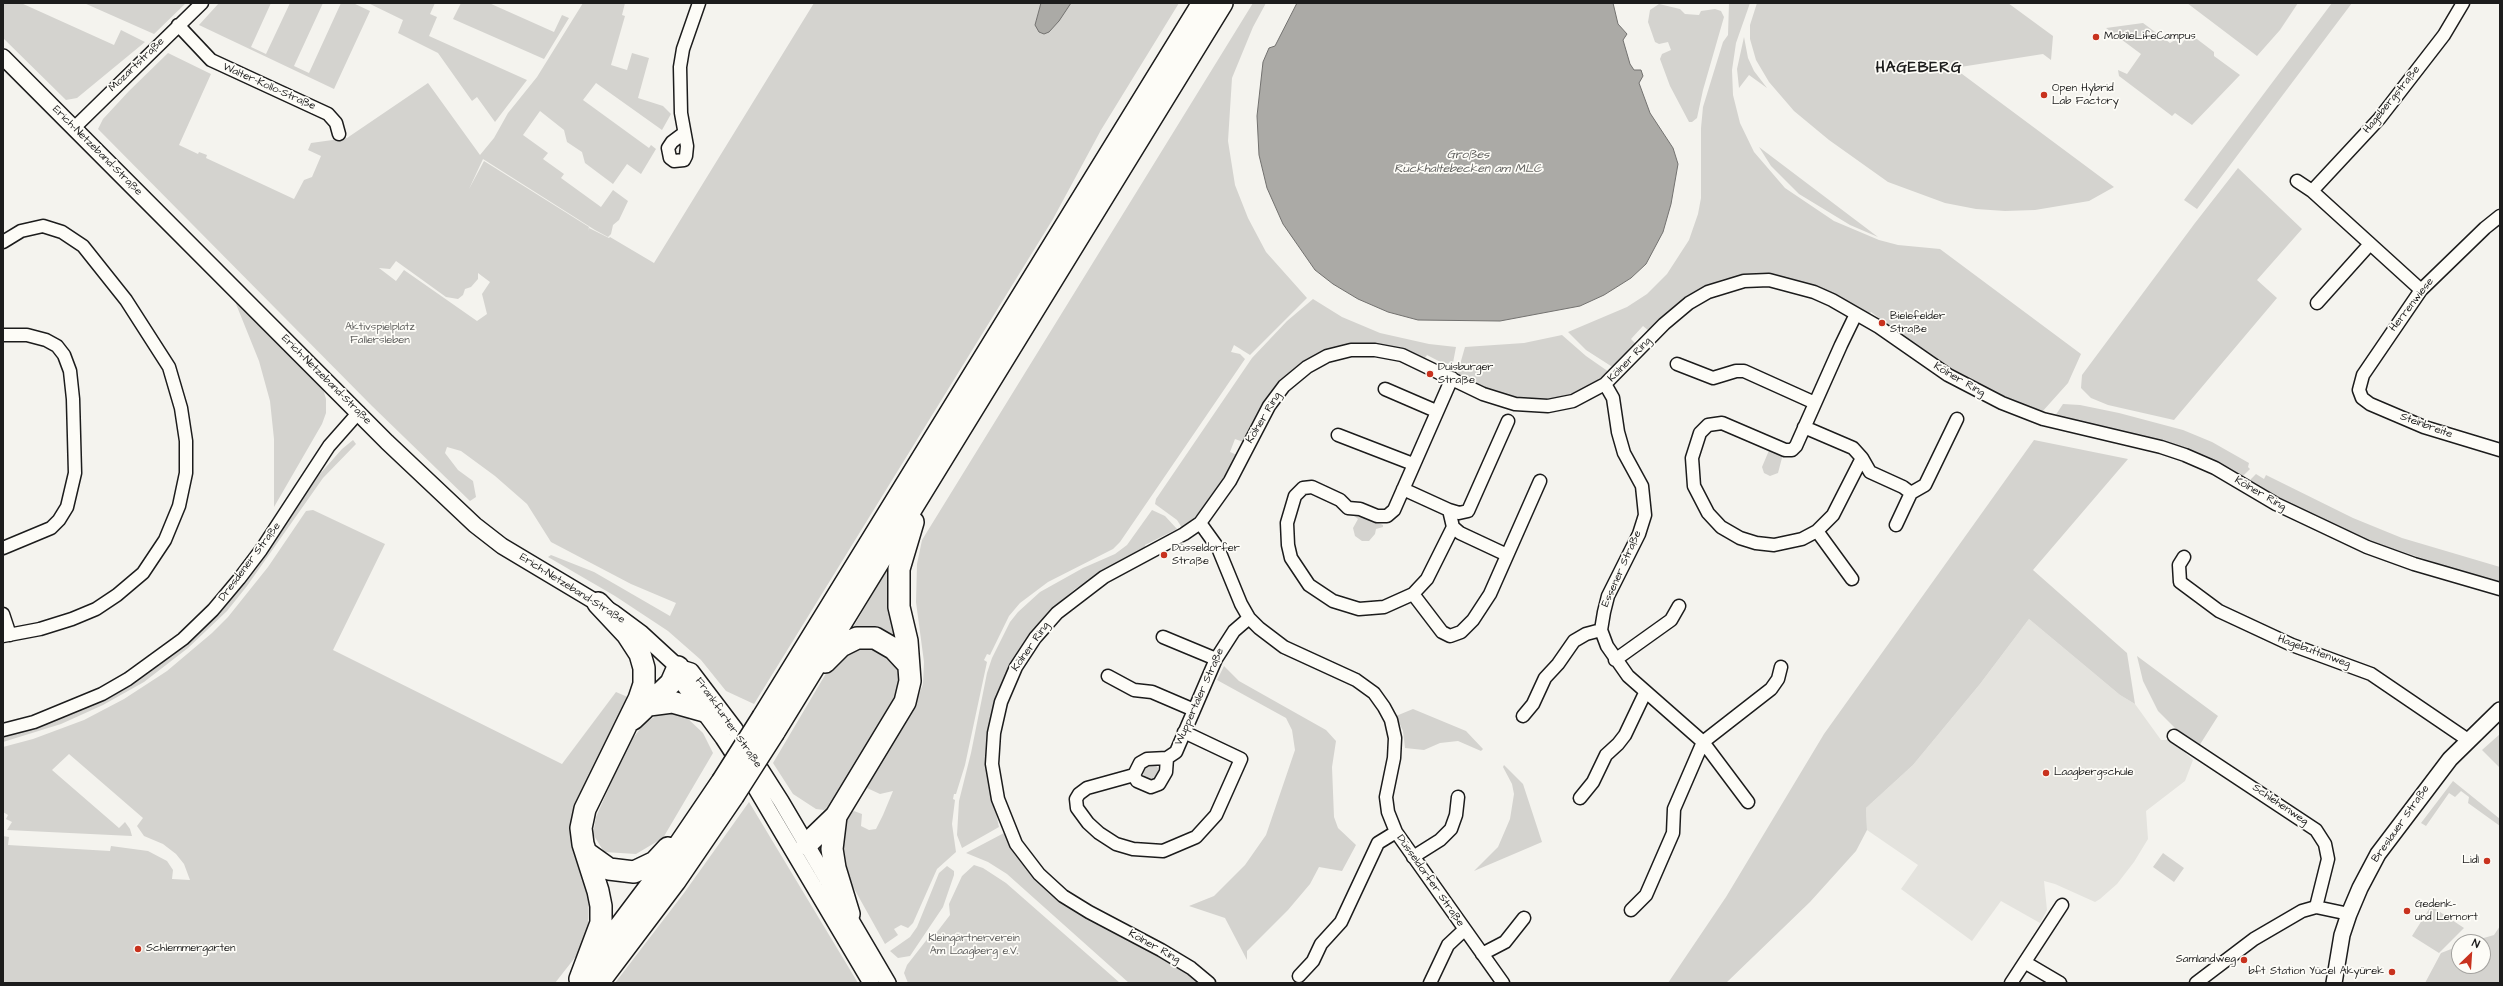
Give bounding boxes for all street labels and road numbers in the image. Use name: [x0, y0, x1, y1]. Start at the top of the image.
street label: Mozartstraße: [106, 35, 168, 95]
street label: Walter-Kollo-Straße: [220, 61, 318, 113]
street label: Hagebergstraße: [2361, 64, 2423, 136]
street label: Erich-Netzeband-Straße: [49, 103, 145, 199]
street label: Herrenwiese: [2387, 276, 2437, 334]
street label: Erich-Netzeband-Straße: [278, 332, 374, 428]
street label: Kölner Ring: [1605, 335, 1655, 385]
street label: Kölner Ring: [1931, 360, 1987, 400]
street label: Kölner Ring: [1244, 390, 1284, 446]
street label: Steinbreite: [2398, 410, 2454, 442]
street label: Kölner Ring: [2232, 474, 2288, 514]
street label: Dresdener Straße: [216, 520, 284, 604]
street label: Essener Straße: [1599, 529, 1645, 609]
street label: Erich-Netzeband-Straße: [517, 551, 627, 627]
street label: Kölner Ring: [1009, 620, 1053, 674]
street label: Hagebuttenweg: [2276, 633, 2352, 671]
street label: Wuppertaler Straße: [1173, 646, 1227, 748]
street label: Frankfurter Straße: [692, 675, 764, 771]
street label: Schlehenweg: [2250, 781, 2310, 829]
street label: Breslauer Straße: [2369, 783, 2433, 865]
street label: Düsseldorfer Straße: [1393, 832, 1467, 930]
street label: Kölner Ring: [1126, 927, 1182, 967]

